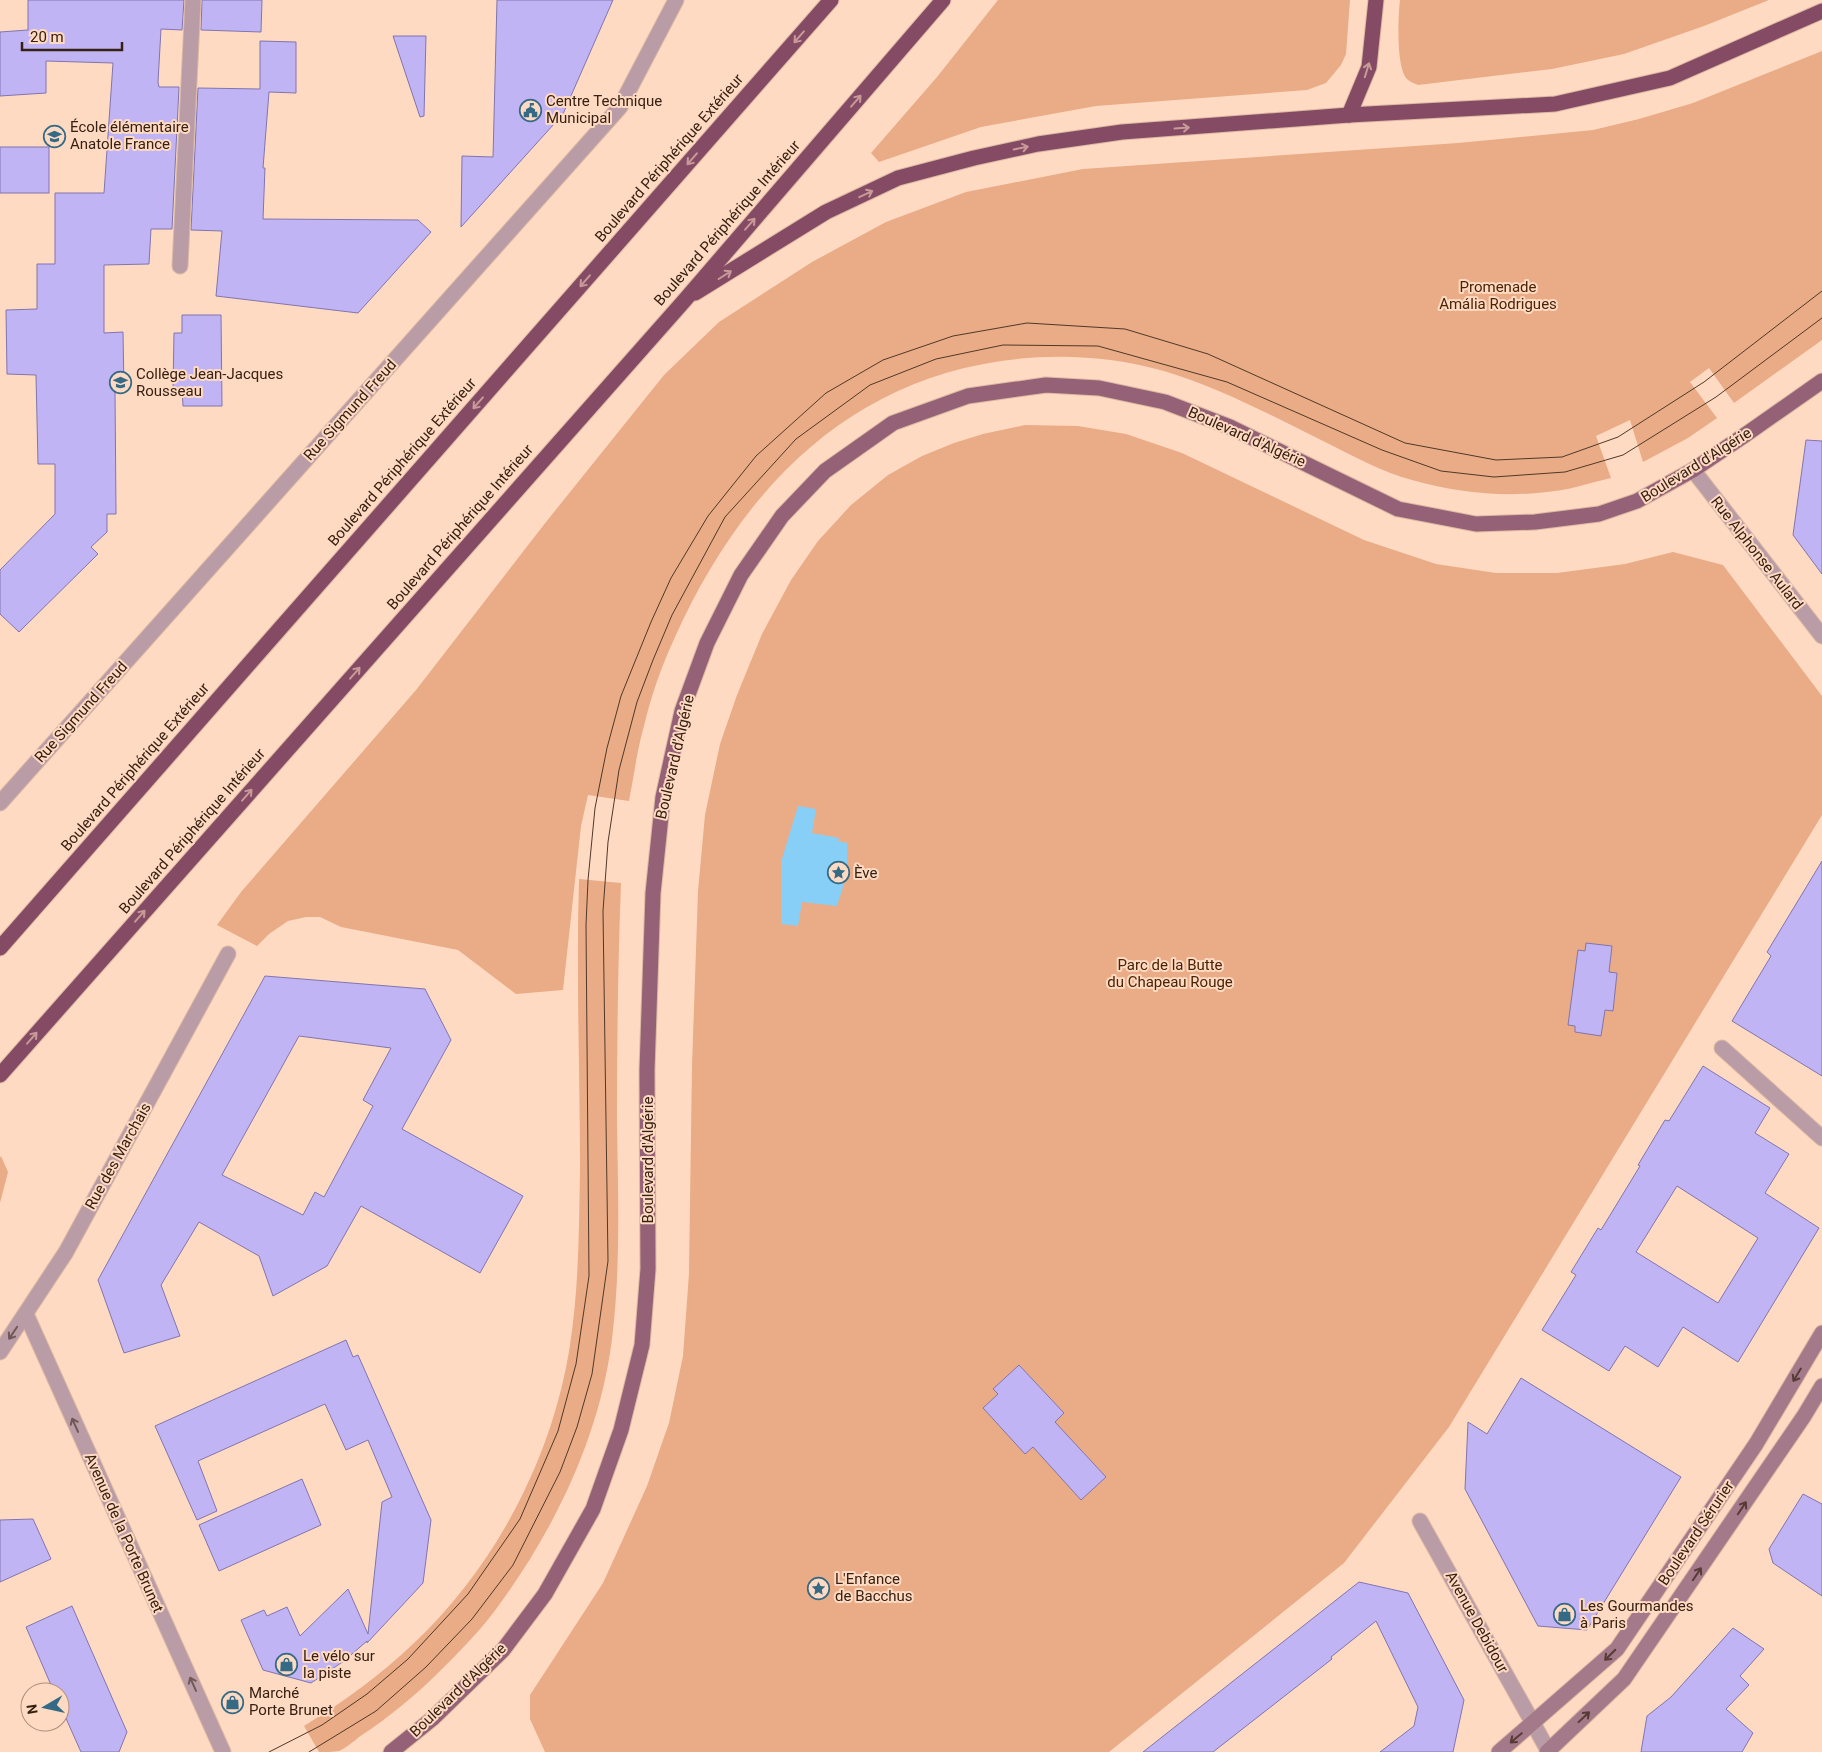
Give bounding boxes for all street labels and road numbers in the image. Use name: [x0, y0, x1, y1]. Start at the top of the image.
street label: Boulevard Périphérique Extérieur: [591, 70, 747, 246]
street label: Boulevard Périphérique Intérieur: [650, 137, 804, 309]
street label: Rue Sigmund Freud: [300, 356, 400, 464]
street label: Boulevard Périphérique Extérieur: [324, 374, 480, 550]
street label: Boulevard d'Algérie: [1185, 403, 1309, 471]
street label: Boulevard d'Algérie: [1637, 424, 1755, 506]
street label: Boulevard Périphérique Intérieur: [383, 441, 537, 613]
street label: Rue Alphonse Aulard: [1707, 493, 1807, 613]
street label: Rue Sigmund Freud: [31, 658, 131, 766]
street label: Boulevard Périphérique Extérieur: [57, 679, 213, 855]
street label: Boulevard d'Algérie: [652, 693, 698, 821]
street label: Boulevard Périphérique Intérieur: [115, 745, 269, 917]
street label: Boulevard d'Algérie: [639, 1097, 657, 1223]
street label: Rue des Marchais: [81, 1100, 155, 1212]
street label: Avenue de la Porte Brunet: [81, 1451, 167, 1615]
street label: Boulevard Sérurier: [1654, 1477, 1738, 1589]
street label: Avenue Debidour: [1442, 1568, 1512, 1676]
street label: Boulevard d'Algérie: [406, 1639, 510, 1741]

